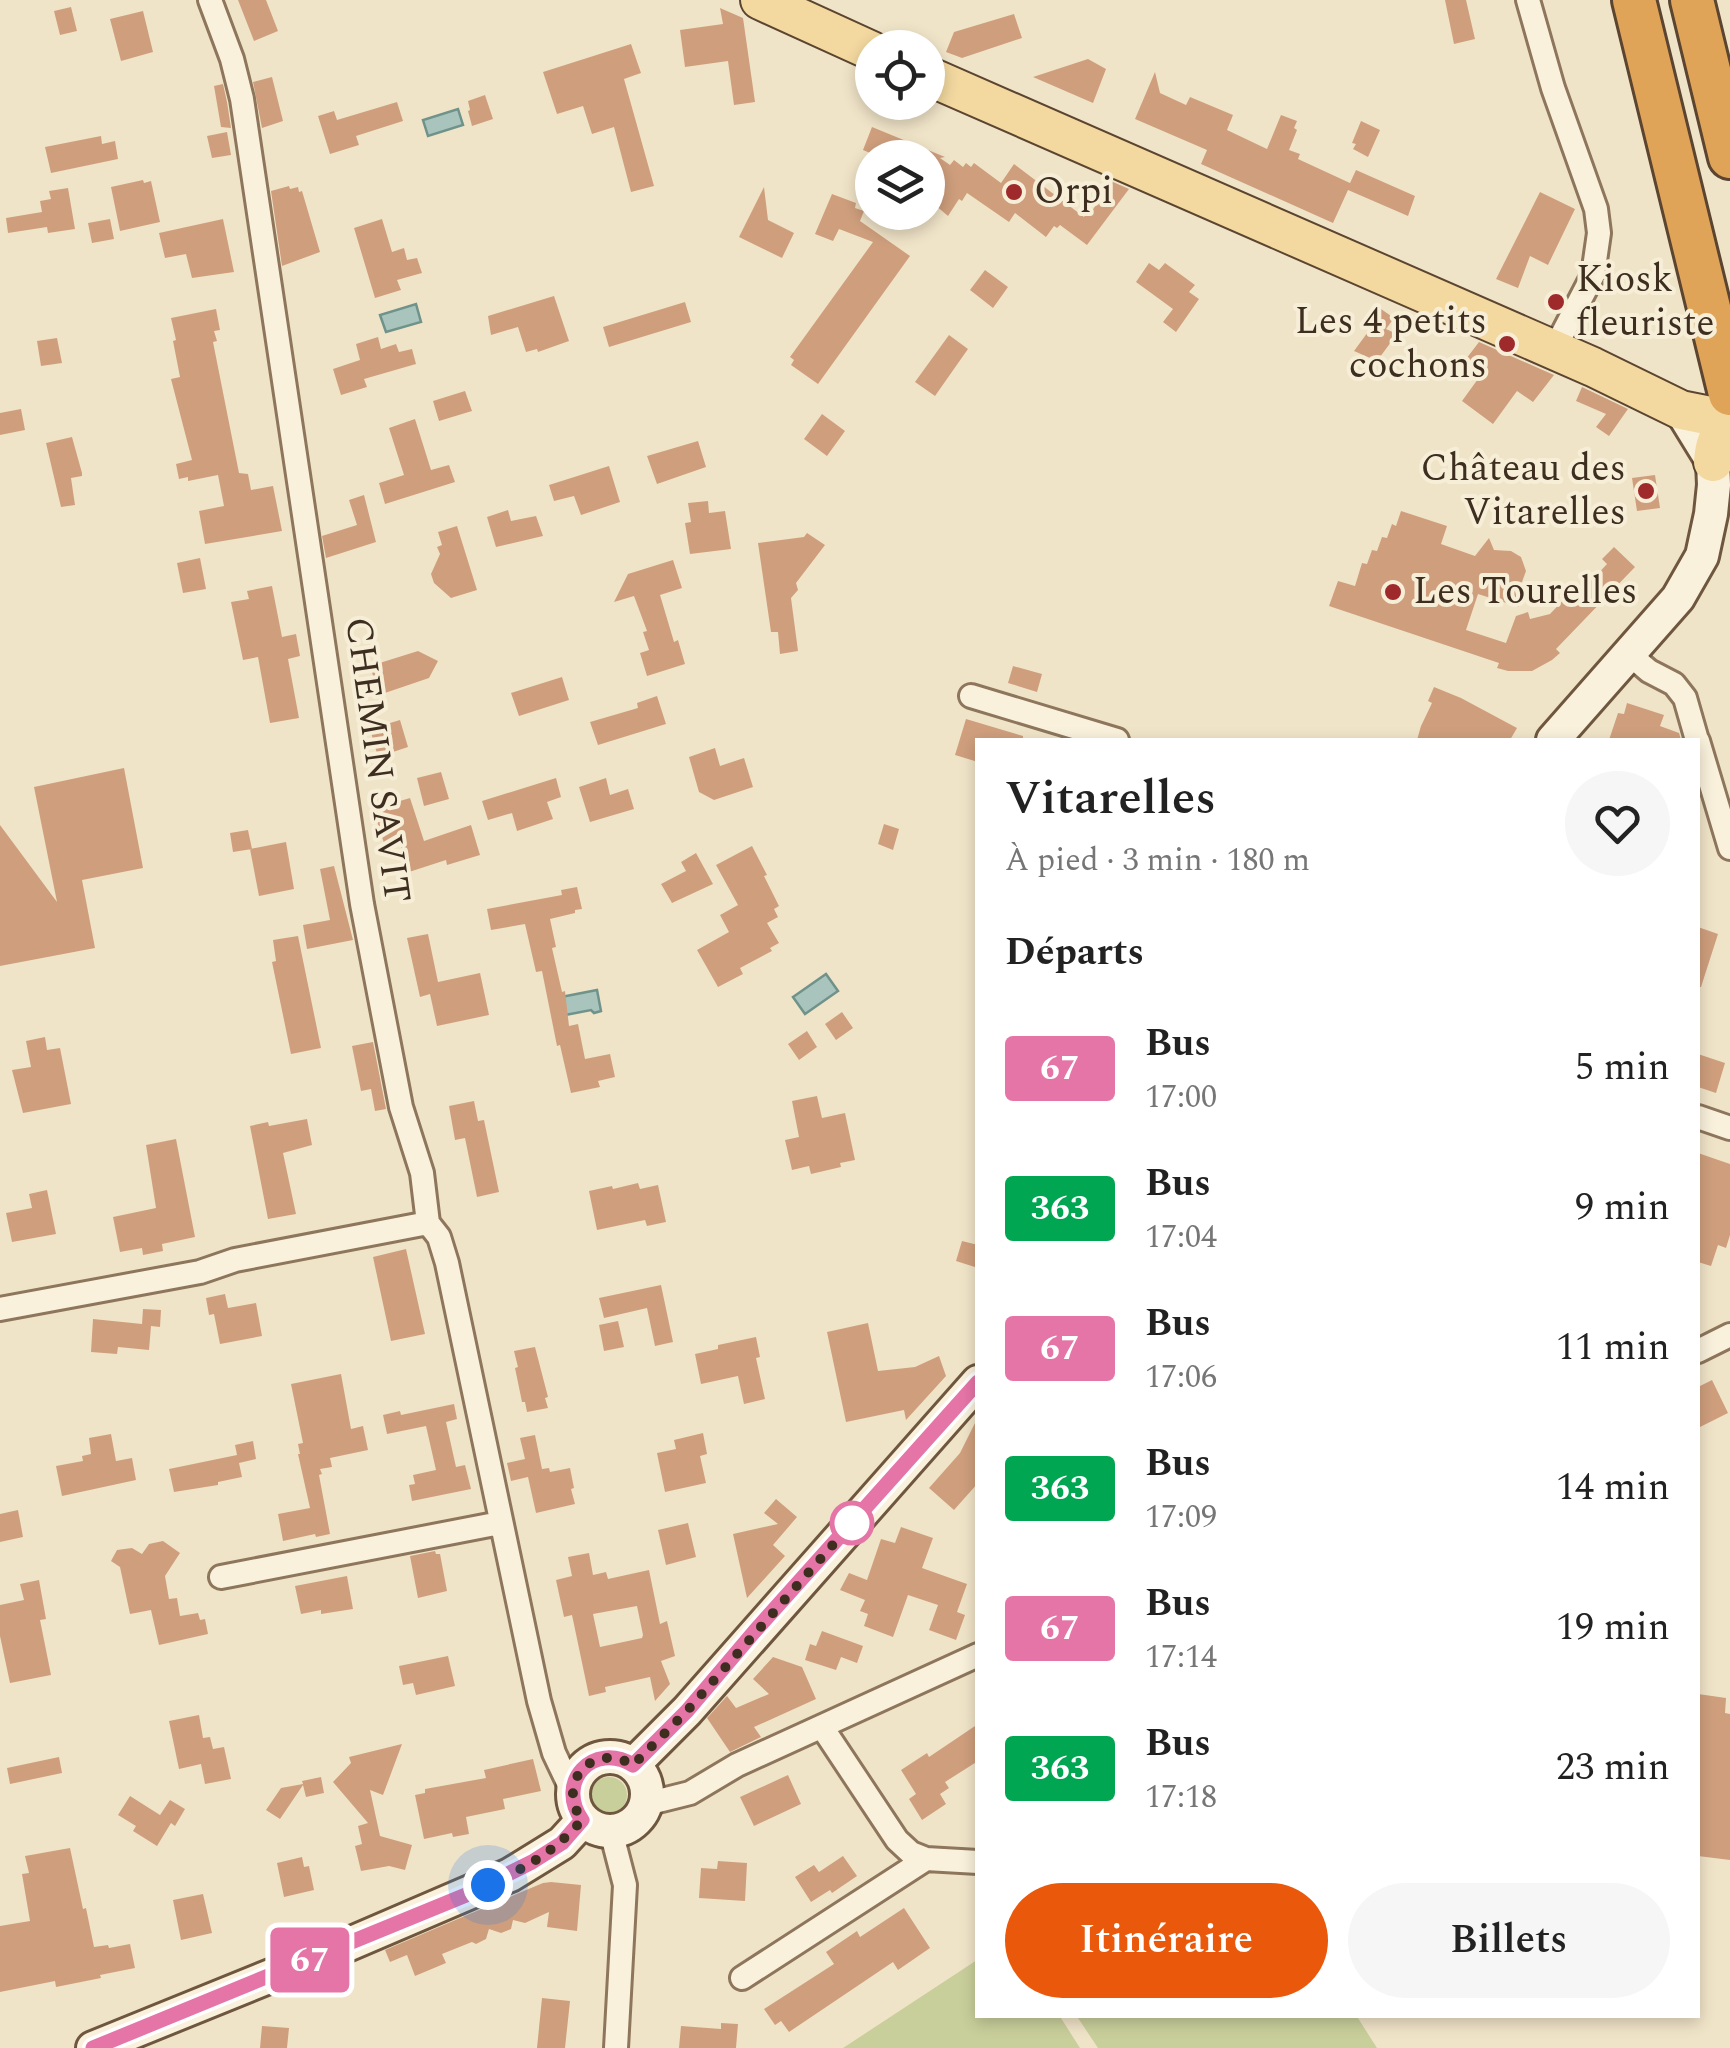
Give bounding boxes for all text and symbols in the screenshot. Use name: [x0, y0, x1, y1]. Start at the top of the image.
map controls: [855, 30, 945, 230]
button: locate: [855, 30, 945, 120]
button: layers: [855, 140, 945, 230]
place label: Orpi: [1034, 163, 1113, 221]
marker: Orpi: [1003, 181, 1025, 203]
place label: Kiosk fleuriste: [1576, 251, 1715, 353]
marker: Kiosk fleuriste: [1545, 291, 1567, 313]
place label: Les 4 petits cochons: [1295, 293, 1487, 395]
marker: Les 4 petits cochons: [1496, 333, 1518, 355]
place label: Château des Vitarelles: [1420, 440, 1626, 542]
marker: Château des Vitarelles: [1635, 480, 1657, 502]
place label: Les Tourelles: [1413, 563, 1638, 621]
marker: Les Tourelles: [1382, 581, 1404, 603]
street label: CHEMIN SAVIT: [328, 613, 426, 907]
text: Vitarelles: [1005, 762, 1216, 835]
button: heart: [1565, 771, 1670, 876]
text: À pied · 3 min · 180 m: [1005, 836, 1310, 885]
text: Départs: [1005, 924, 1144, 982]
text: Bus: [1145, 1015, 1211, 1073]
text: 5 min: [1575, 1039, 1670, 1097]
text: 67: [1040, 1042, 1080, 1095]
text: 17:00: [1145, 1073, 1217, 1122]
text: Bus: [1145, 1155, 1211, 1213]
text: 9 min: [1575, 1179, 1670, 1237]
text: 363: [1031, 1182, 1089, 1235]
text: 17:04: [1145, 1213, 1217, 1262]
text: Bus: [1145, 1295, 1211, 1353]
text: 11 min: [1556, 1319, 1670, 1377]
text: 67: [1040, 1322, 1080, 1375]
text: 17:06: [1145, 1353, 1217, 1402]
text: Bus: [1145, 1435, 1211, 1493]
text: 14 min: [1556, 1459, 1670, 1517]
text: 363: [1031, 1462, 1089, 1515]
text: 17:09: [1145, 1493, 1217, 1542]
unlabelled marker: [831, 1502, 873, 1544]
text: Bus: [1145, 1575, 1211, 1633]
text: 19 min: [1556, 1599, 1670, 1657]
text: 67: [1040, 1602, 1080, 1655]
text: 17:14: [1145, 1633, 1217, 1682]
text: Bus: [1145, 1715, 1211, 1773]
text: 23 min: [1556, 1739, 1670, 1797]
text: 363: [1031, 1742, 1089, 1795]
text: 17:18: [1145, 1773, 1217, 1822]
your location: [463, 1860, 513, 1910]
button: Itinéraire: [1005, 1883, 1328, 1998]
button: Billets: [1348, 1883, 1670, 1998]
line badge: 67: [265, 1928, 355, 1992]
text: 67: [290, 1934, 330, 1987]

